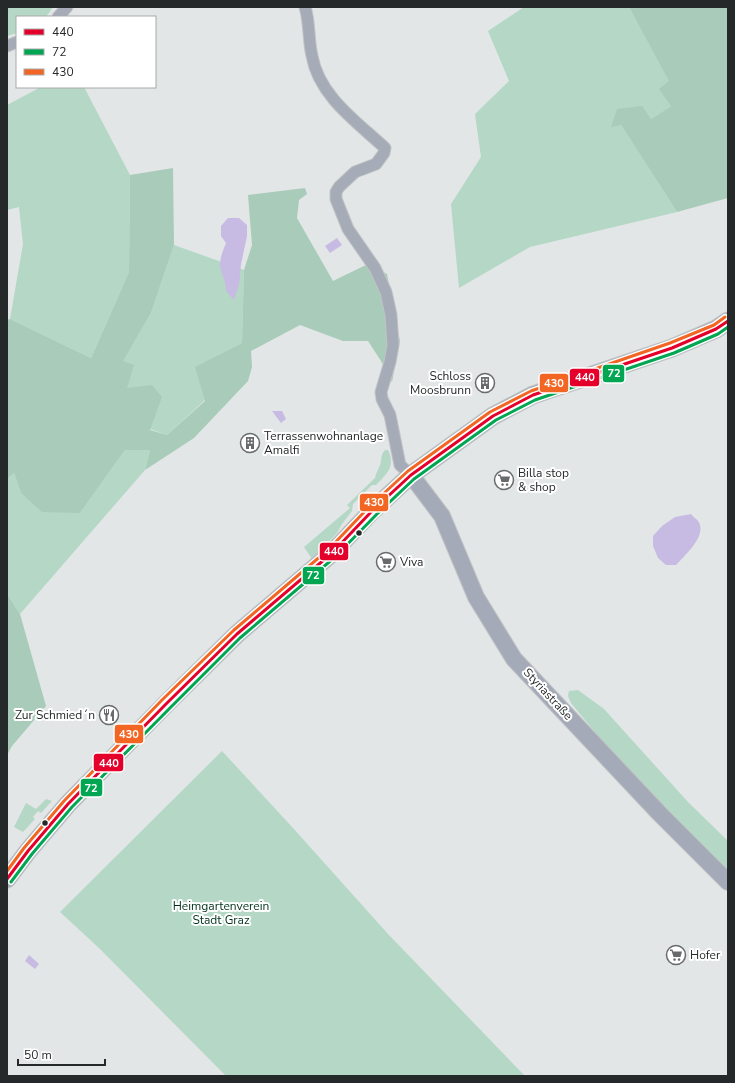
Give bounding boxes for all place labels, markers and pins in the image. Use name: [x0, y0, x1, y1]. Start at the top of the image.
place label: Schloss Moosbrunn: [410, 368, 471, 398]
building icon: Schloss Moosbrunn: [474, 372, 496, 394]
place label: Terrassenwohnanlage Amalfi: [264, 428, 383, 458]
building icon: Terrassenwohnanlage Amalfi: [239, 432, 261, 454]
place label: Billa stop & shop: [518, 465, 569, 495]
supermarket icon: Billa stop & shop: [493, 469, 515, 491]
unlabelled marker: [354, 528, 364, 538]
supermarket icon: Viva: [375, 551, 397, 573]
place label: Viva: [399, 554, 423, 570]
restaurant icon: Zur Schmied´n: [98, 704, 120, 726]
place label: Zur Schmied´n: [15, 707, 95, 723]
unlabelled marker: [40, 818, 50, 828]
supermarket icon: Hofer: [665, 944, 687, 966]
place label: Hofer: [690, 947, 721, 963]

